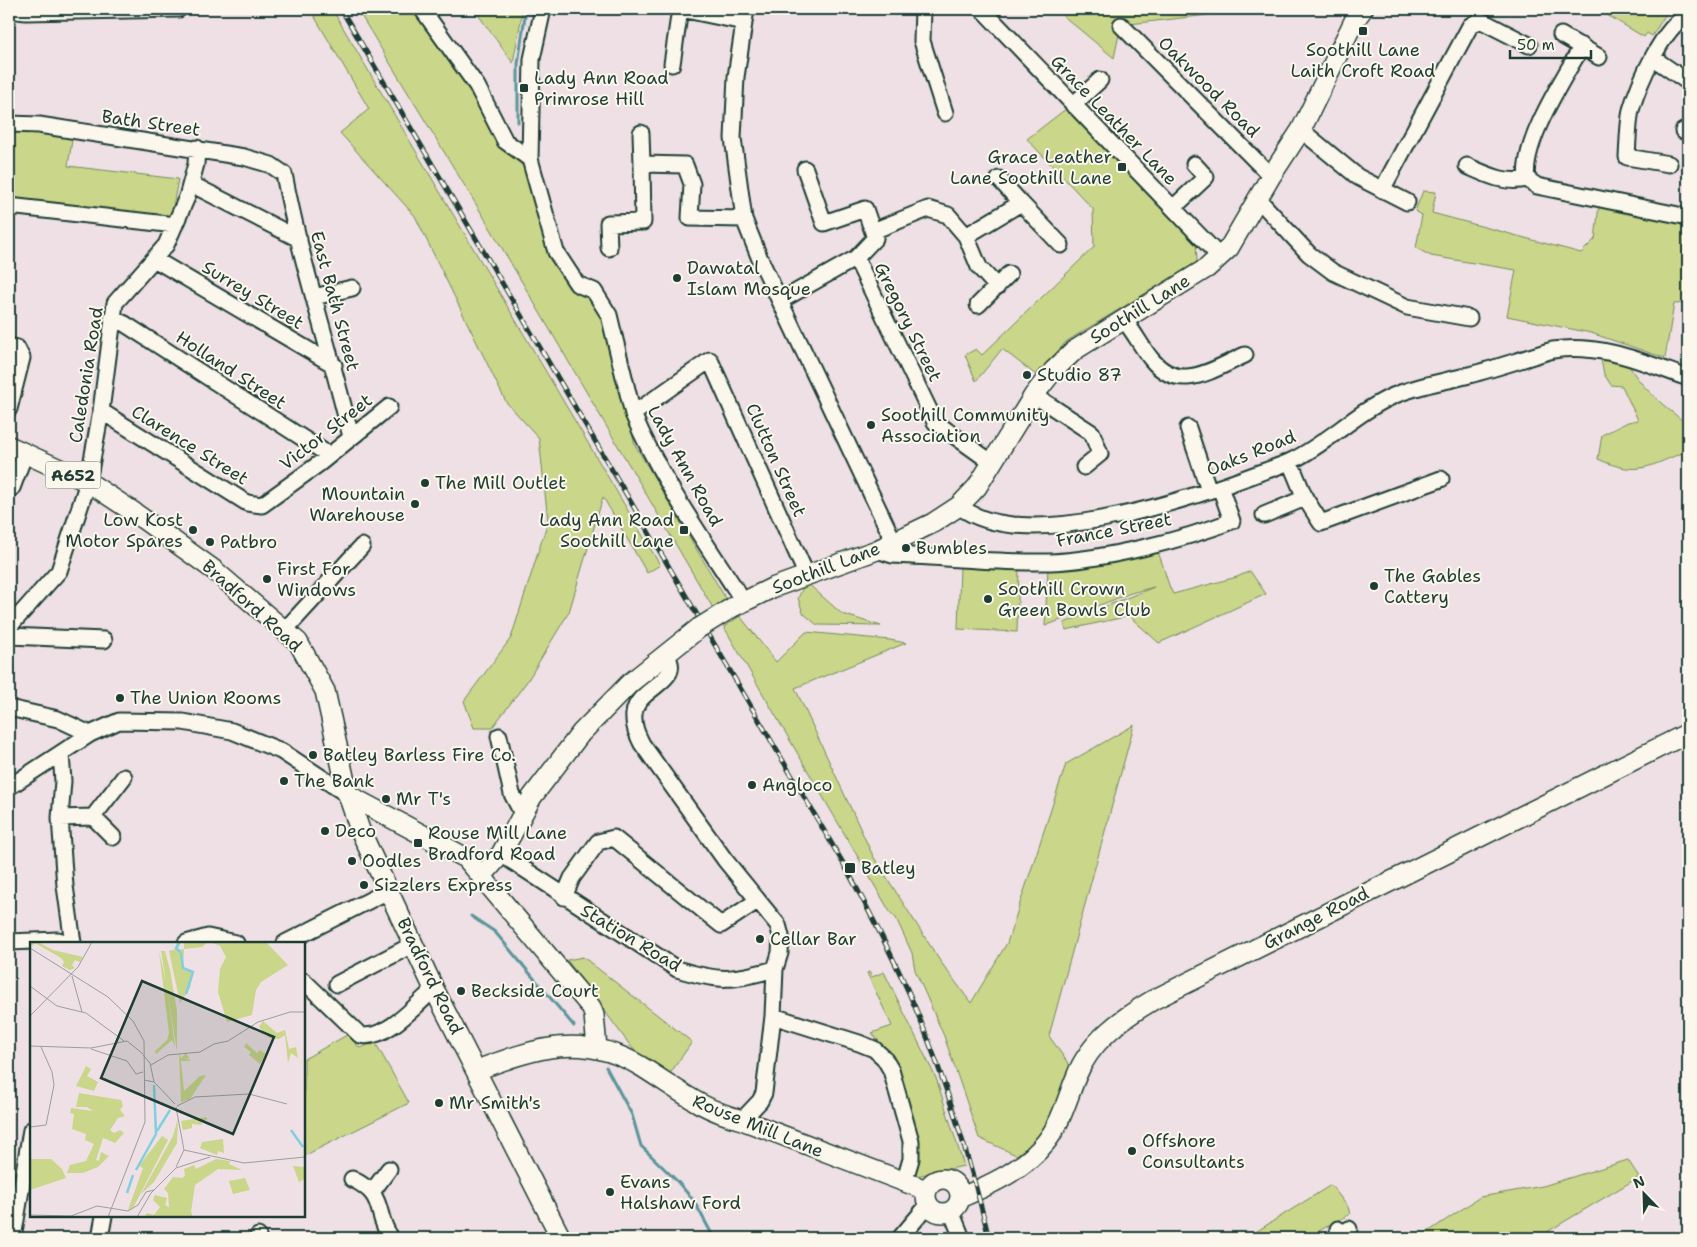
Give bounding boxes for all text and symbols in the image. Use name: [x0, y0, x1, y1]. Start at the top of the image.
marker: Soothill Lane Laith Croft Road: [1357, 25, 1369, 37]
scale bar: [1510, 28, 1591, 60]
street label: Oakwood Road: [1153, 31, 1265, 143]
text: 50 m: [1517, 35, 1555, 55]
place label: Soothill Lane Laith Croft Road: [1290, 38, 1436, 83]
street label: Grace Leather Lane: [1045, 50, 1183, 190]
place label: Lady Ann Road Primrose Hill: [534, 66, 669, 111]
marker: Lady Ann Road Primrose Hill: [518, 82, 530, 94]
street label: Bath Street: [100, 104, 202, 142]
place label: Grace Leather Lane Soothill Lane: [950, 145, 1112, 190]
marker: Grace Leather Lane Soothill Lane: [1116, 161, 1128, 173]
street label: East Bath Street: [305, 228, 365, 374]
street label: Surrey Street: [198, 255, 308, 335]
place label: Dawatal Islam Mosque: [687, 256, 811, 301]
street label: Gregory Street: [869, 258, 947, 386]
street label: Soothill Lane: [1085, 269, 1195, 349]
marker: Dawatal Islam Mosque: [671, 272, 683, 284]
street label: Caledonia Road: [63, 305, 109, 445]
street label: Holland Street: [171, 325, 291, 415]
place label: Studio 87: [1037, 363, 1122, 387]
marker: Studio 87: [1021, 369, 1033, 381]
street label: Victor Street: [275, 388, 377, 476]
street label: Clarence Street: [127, 399, 253, 491]
street label: Clutton Street: [740, 399, 812, 521]
street label: Lady Ann Road: [642, 401, 728, 531]
place label: Soothill Community Association: [881, 403, 1049, 448]
marker: Soothill Community Association: [865, 419, 877, 431]
street label: Oaks Road: [1203, 424, 1299, 482]
road number: A652: [46, 462, 100, 488]
place label: The Mill Outlet: [435, 471, 566, 495]
marker: The Mill Outlet: [419, 477, 431, 489]
place label: Mountain Warehouse: [309, 482, 405, 527]
marker: Mountain Warehouse: [409, 498, 421, 510]
street label: France Street: [1054, 507, 1174, 553]
place label: Low Kost Motor Spares: [65, 508, 183, 553]
place label: Lady Ann Road Soothill Lane: [539, 508, 674, 553]
marker: Low Kost Motor Spares: [187, 524, 199, 536]
marker: Lady Ann Road Soothill Lane: [678, 524, 690, 536]
place label: Patbro: [220, 530, 277, 554]
marker: Patbro: [204, 536, 216, 548]
street label: Soothill Lane: [769, 536, 883, 600]
place label: Bumbles: [916, 536, 987, 560]
marker: Bumbles: [900, 542, 912, 554]
street label: Bradford Road: [197, 554, 307, 658]
place label: First For Windows: [277, 557, 356, 602]
place label: The Gables Cattery: [1384, 564, 1481, 609]
marker: First For Windows: [261, 573, 273, 585]
place label: Soothill Crown Green Bowls Club: [998, 577, 1151, 622]
marker: The Gables Cattery: [1368, 580, 1380, 592]
marker: Soothill Crown Green Bowls Club: [982, 593, 994, 605]
place label: The Union Rooms: [130, 686, 281, 710]
marker: The Union Rooms: [114, 692, 126, 704]
place label: Batley Barless Fire Co.: [323, 743, 516, 767]
marker: Batley Barless Fire Co.: [307, 749, 319, 761]
place label: The Bank: [294, 769, 375, 793]
place label: Angloco: [762, 773, 832, 797]
marker: The Bank: [278, 775, 290, 787]
marker: Angloco: [746, 779, 758, 791]
place label: Mr T's: [396, 787, 451, 811]
marker: Mr T's: [380, 793, 392, 805]
place label: Deco: [335, 819, 376, 843]
place label: Rouse Mill Lane Bradford Road: [428, 821, 567, 866]
marker: Deco: [319, 825, 331, 837]
marker: Rouse Mill Lane Bradford Road: [412, 837, 424, 849]
place label: Oodles: [362, 849, 421, 873]
marker: Oodles: [346, 855, 358, 867]
place label: Batley: [861, 856, 916, 880]
marker: Batley: [843, 861, 857, 875]
place label: Sizzlers Express: [374, 873, 513, 897]
marker: Sizzlers Express: [358, 879, 370, 891]
street label: Grange Road: [1259, 881, 1373, 955]
street label: Station Road: [576, 898, 686, 978]
street label: Bradford Road: [391, 914, 469, 1038]
place label: Cellar Bar: [770, 927, 857, 951]
marker: Cellar Bar: [754, 933, 766, 945]
inset map: [30, 942, 305, 1217]
place label: Beckside Court: [471, 979, 599, 1003]
marker: Beckside Court: [455, 985, 467, 997]
street label: Rouse Mill Lane: [689, 1089, 827, 1163]
place label: Mr Smith's: [449, 1091, 541, 1115]
marker: Mr Smith's: [433, 1097, 445, 1109]
place label: Offshore Consultants: [1142, 1129, 1245, 1174]
marker: Offshore Consultants: [1126, 1145, 1138, 1157]
place label: Evans Halshaw Ford: [620, 1170, 741, 1215]
north arrow: [1620, 1170, 1670, 1220]
text: N: [1630, 1172, 1648, 1192]
marker: Evans Halshaw Ford: [604, 1186, 616, 1198]

